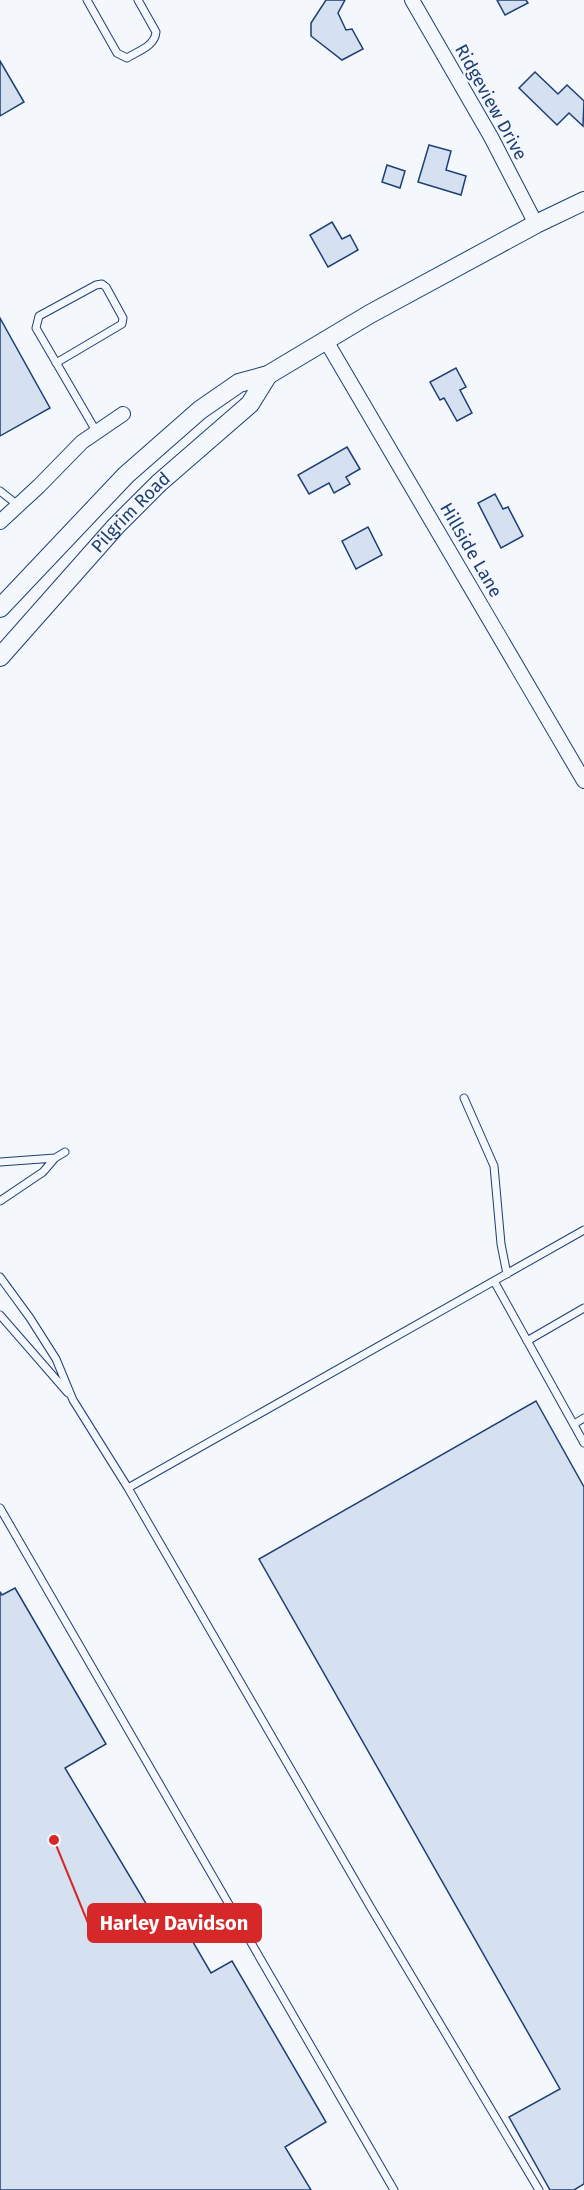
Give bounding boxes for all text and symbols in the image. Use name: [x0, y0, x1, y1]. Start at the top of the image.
street label: Ridgeview Drive: [450, 40, 532, 164]
street label: Pilgrim Road: [87, 467, 175, 557]
street label: Hillside Lane: [435, 499, 507, 601]
callout: Harley Davidson: [88, 1904, 261, 1942]
text: Harley Davidson: [100, 1911, 248, 1935]

